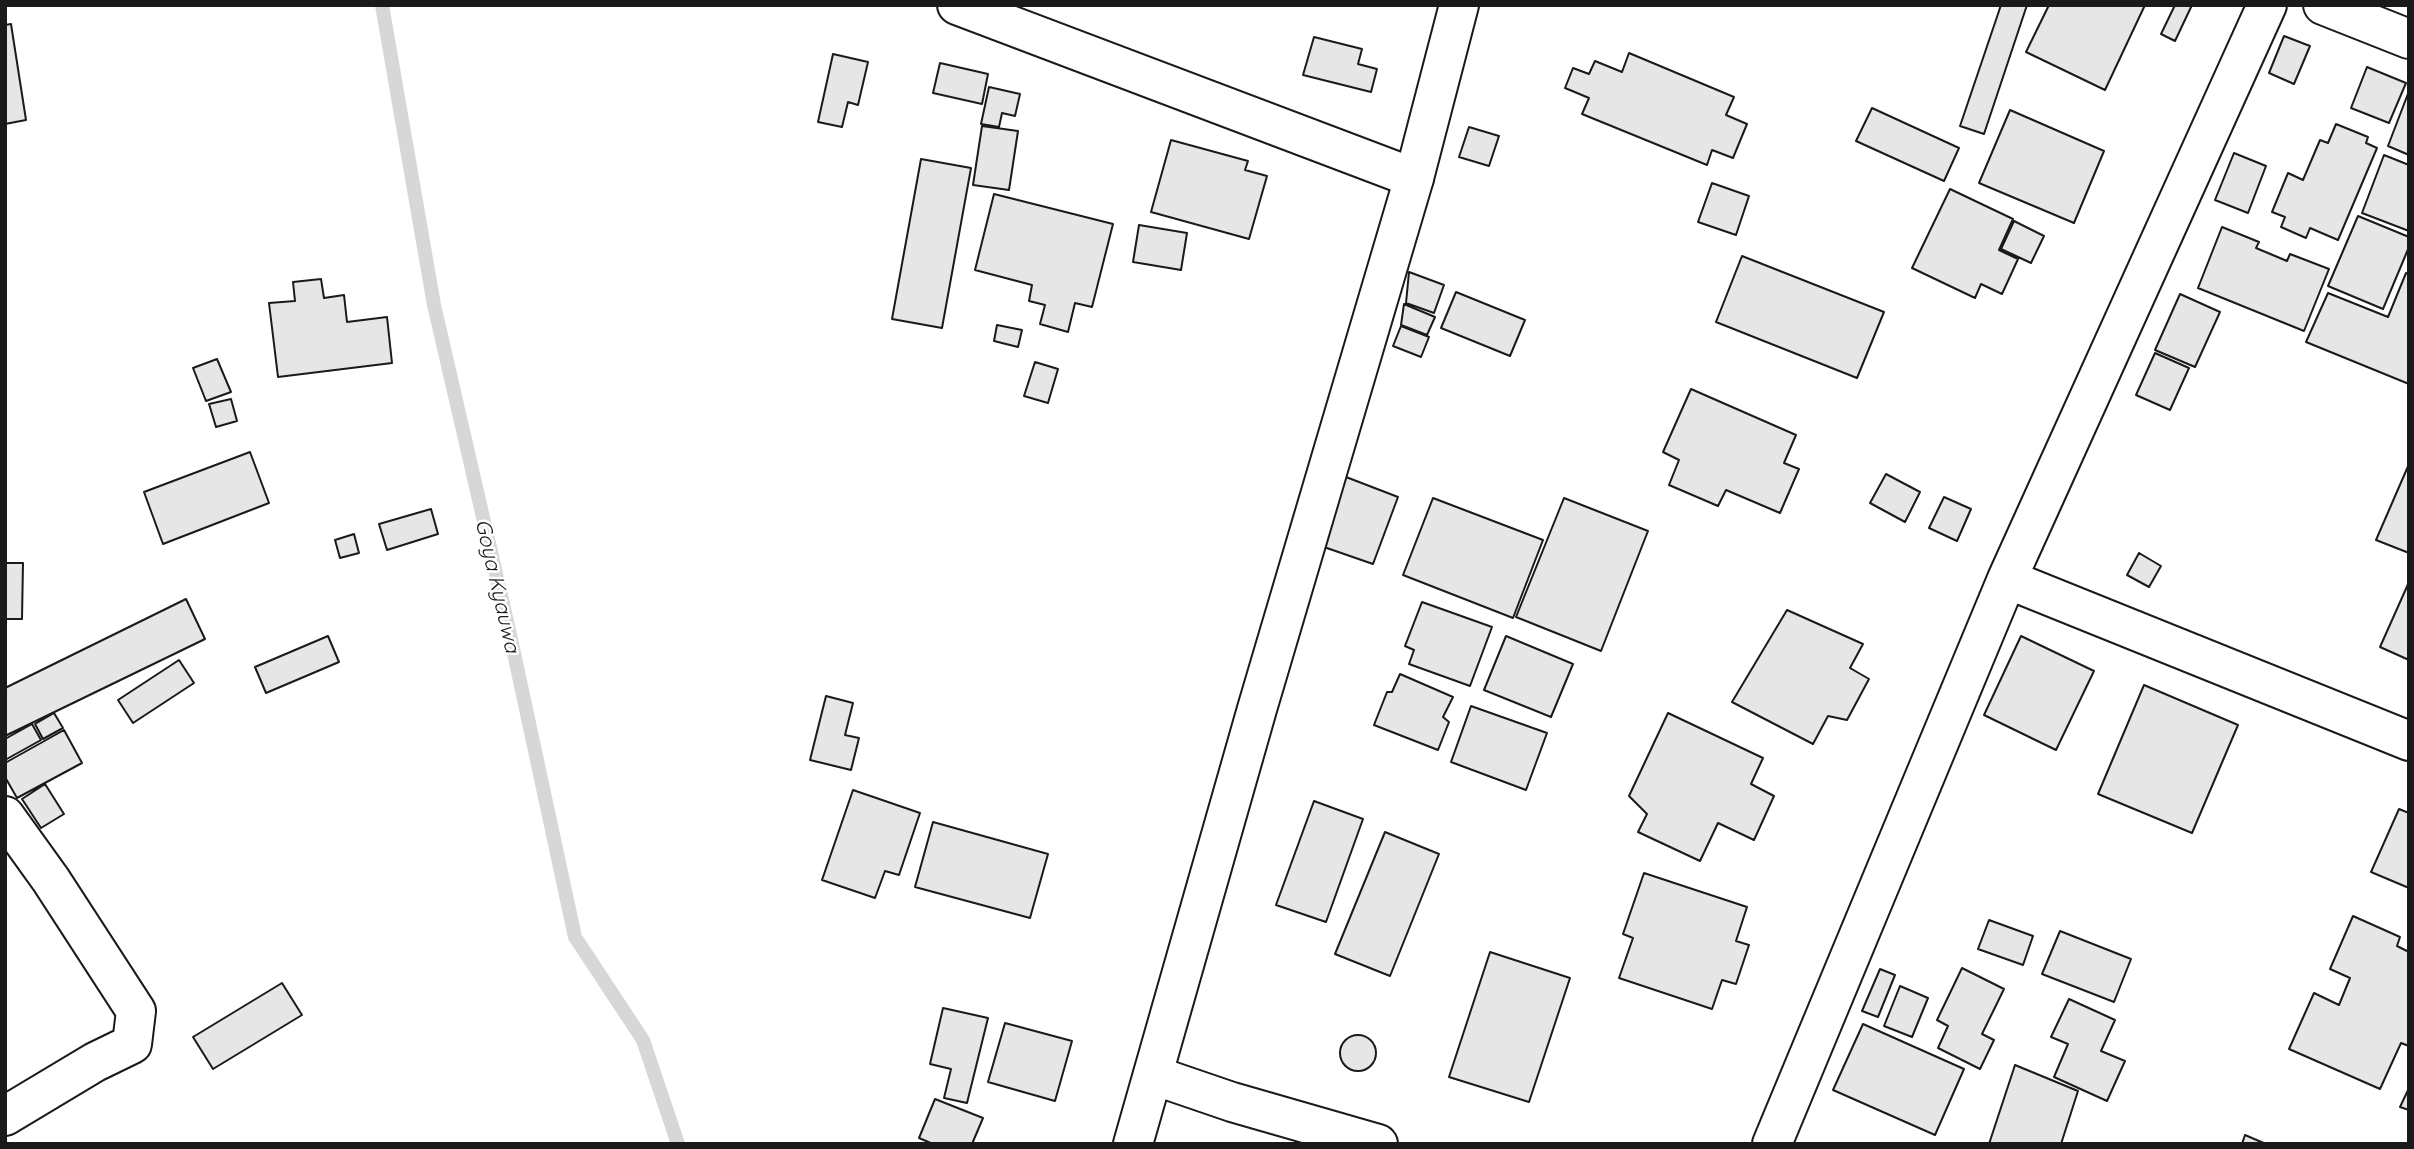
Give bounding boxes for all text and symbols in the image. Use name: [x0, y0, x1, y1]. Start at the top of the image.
water label: Goya Kyauwa: [469, 517, 525, 655]

